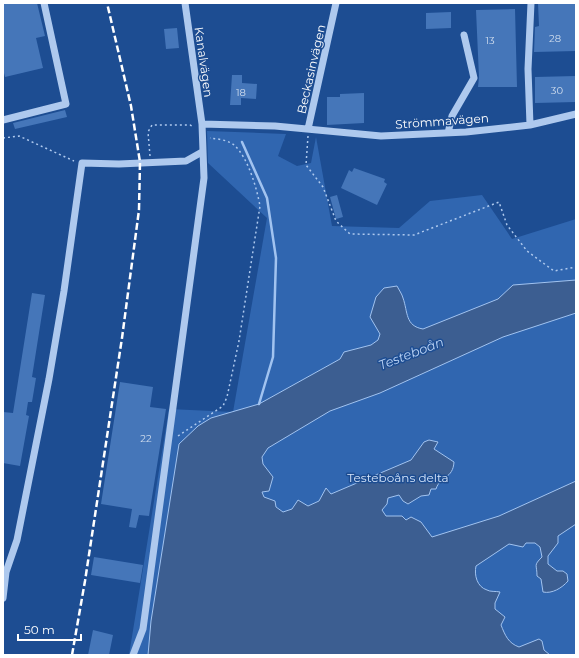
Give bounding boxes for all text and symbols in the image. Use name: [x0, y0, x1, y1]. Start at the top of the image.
street label: Beckasinvägen: [293, 23, 329, 115]
street label: Kanalvägen: [192, 26, 216, 98]
house number: 28: [549, 32, 561, 45]
house number: 13: [485, 34, 495, 47]
house number: 30: [551, 84, 564, 97]
house number: 18: [236, 86, 246, 99]
street label: Strömmavägen: [395, 110, 489, 132]
water label: Testeboån: [376, 333, 446, 373]
house number: 22: [140, 432, 152, 445]
park label: Testeboåns delta: [347, 470, 449, 485]
scale bar: [18, 616, 81, 642]
text: 50 m: [24, 622, 55, 637]

